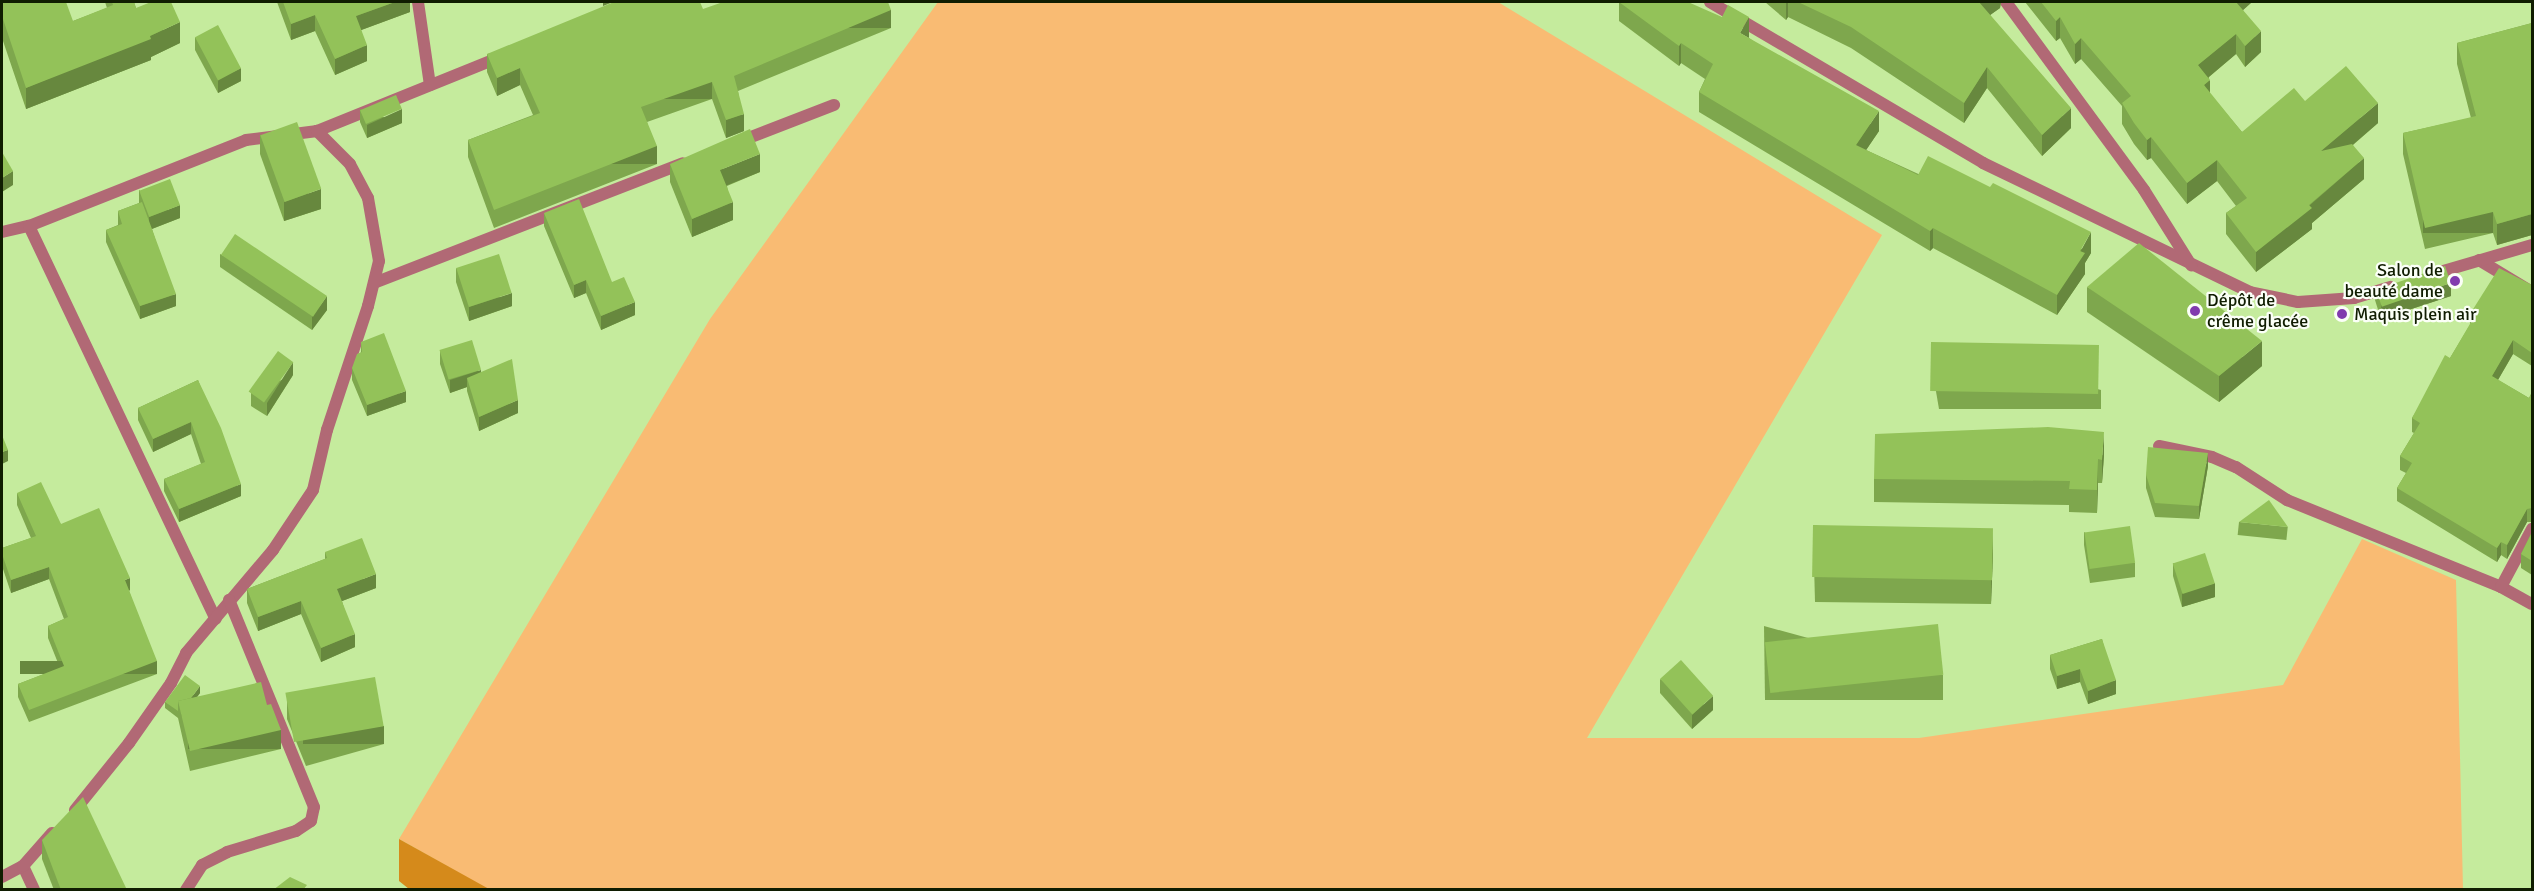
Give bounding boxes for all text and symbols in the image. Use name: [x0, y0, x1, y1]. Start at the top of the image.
place label: Salon de beauté dame: [2344, 260, 2443, 302]
marker: Salon de beauté dame: [2448, 274, 2462, 288]
place label: Dépôt de crême glacée: [2207, 290, 2308, 332]
place label: Maquis plein air: [2354, 303, 2477, 325]
marker: Dépôt de crême glacée: [2188, 304, 2202, 318]
marker: Maquis plein air: [2335, 307, 2349, 321]

